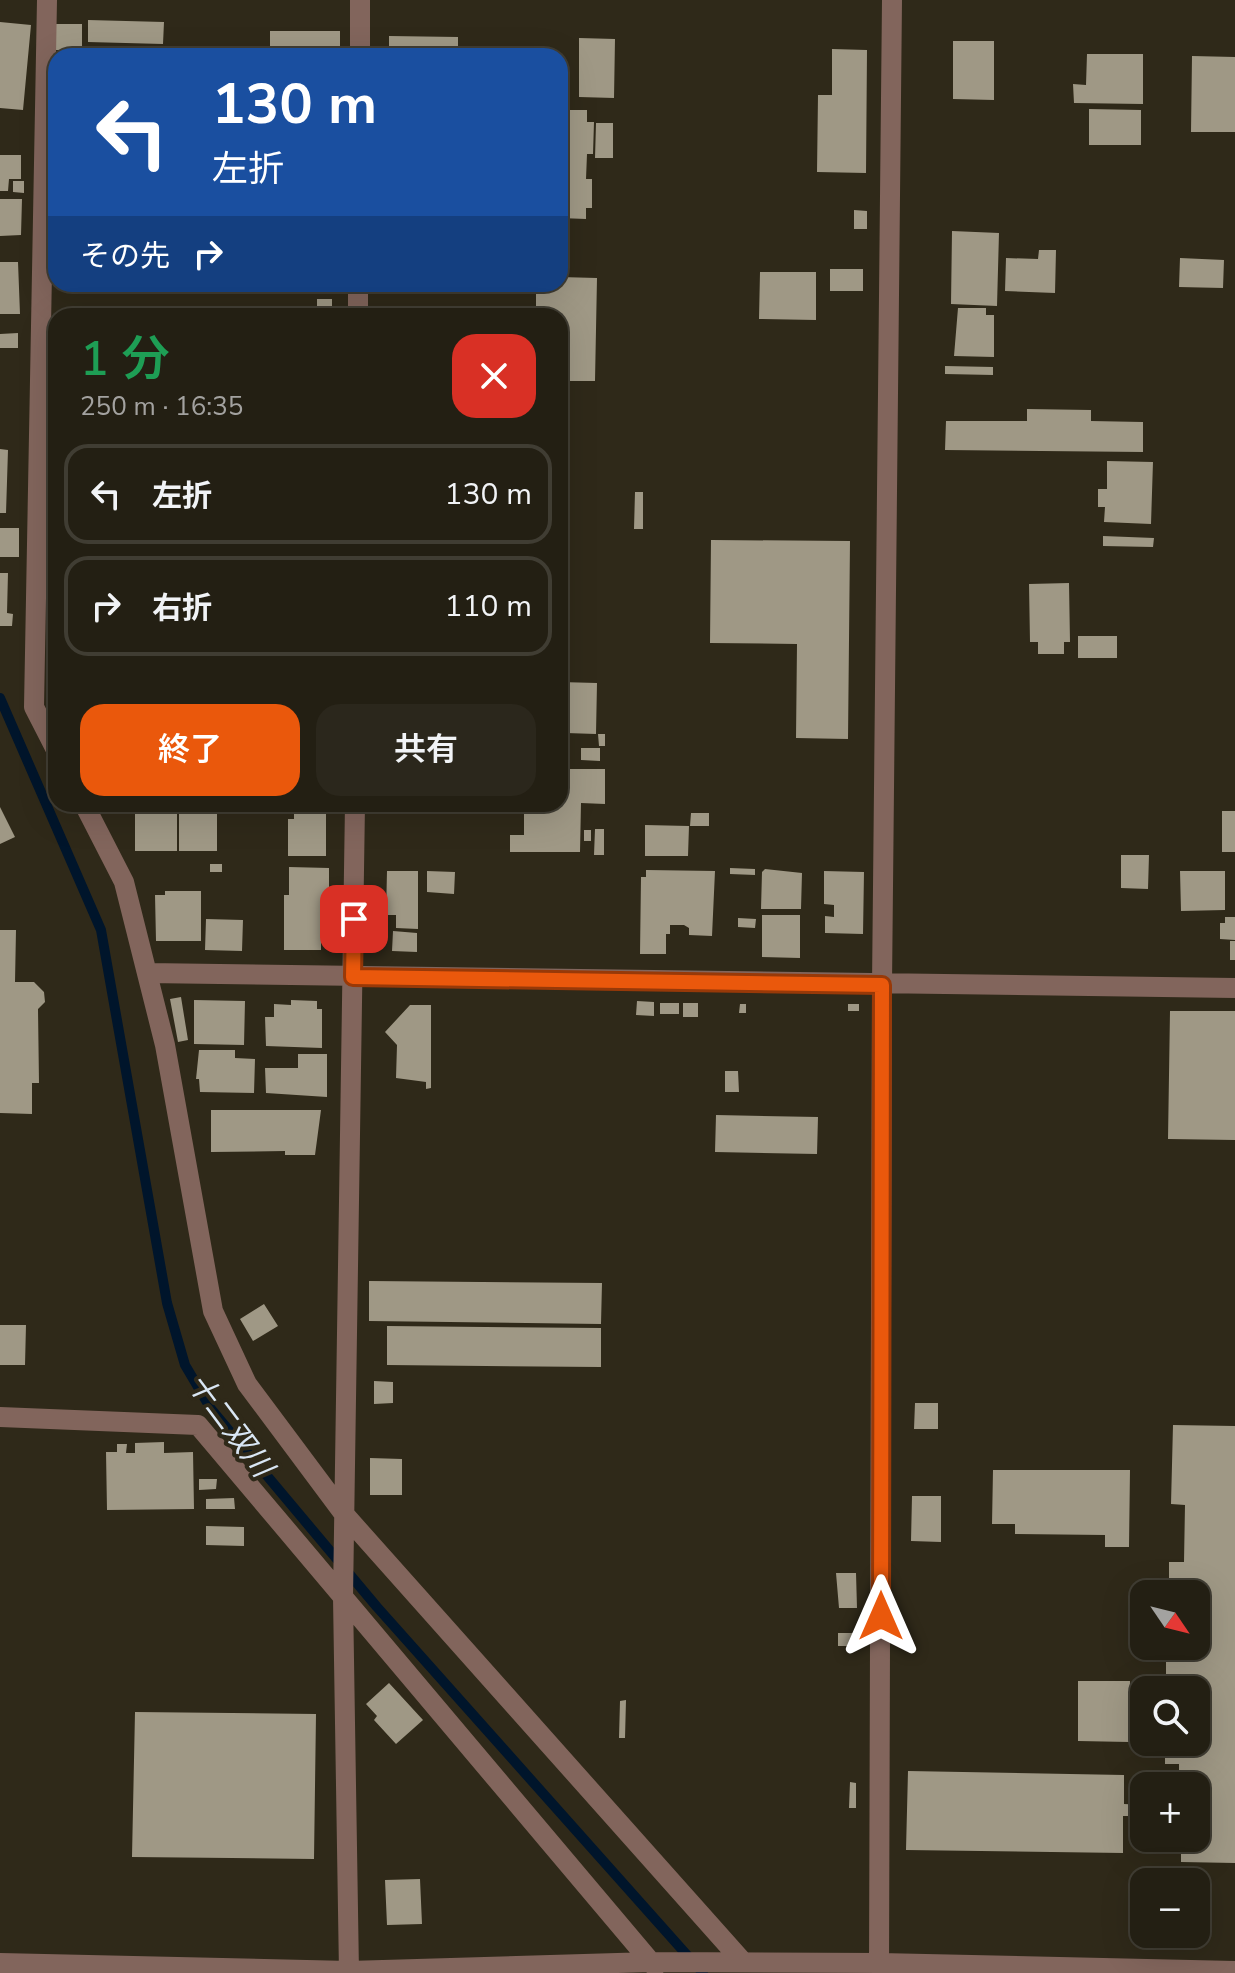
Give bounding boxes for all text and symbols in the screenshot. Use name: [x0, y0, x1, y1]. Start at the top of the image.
text: 130 m: [212, 66, 377, 143]
icon: left: [80, 80, 184, 184]
text: 左折: [212, 145, 284, 194]
icon: right: [186, 232, 230, 276]
text: その先: [80, 236, 170, 277]
text: 1 分: [80, 326, 169, 392]
button: close: [452, 334, 536, 418]
text: 250 m · 16:35: [80, 389, 243, 424]
icon: left: [84, 472, 128, 516]
text: 130 m: [445, 474, 532, 515]
text: 左折: [152, 476, 212, 517]
icon: right: [84, 584, 128, 628]
text: 110 m: [445, 586, 532, 627]
text: 右折: [152, 588, 212, 629]
button: 終了: [80, 704, 300, 796]
button: 共有: [316, 704, 536, 796]
pin: [320, 885, 388, 953]
icon: arrive: [332, 897, 376, 941]
water label: 十二双川: [177, 1365, 284, 1488]
position arrow: [839, 1574, 923, 1658]
north arrow: [1130, 1580, 1210, 1660]
map controls: [1130, 1580, 1210, 1948]
button: search: [1130, 1676, 1210, 1756]
button: +: [1130, 1772, 1210, 1852]
button: −: [1130, 1868, 1210, 1948]

